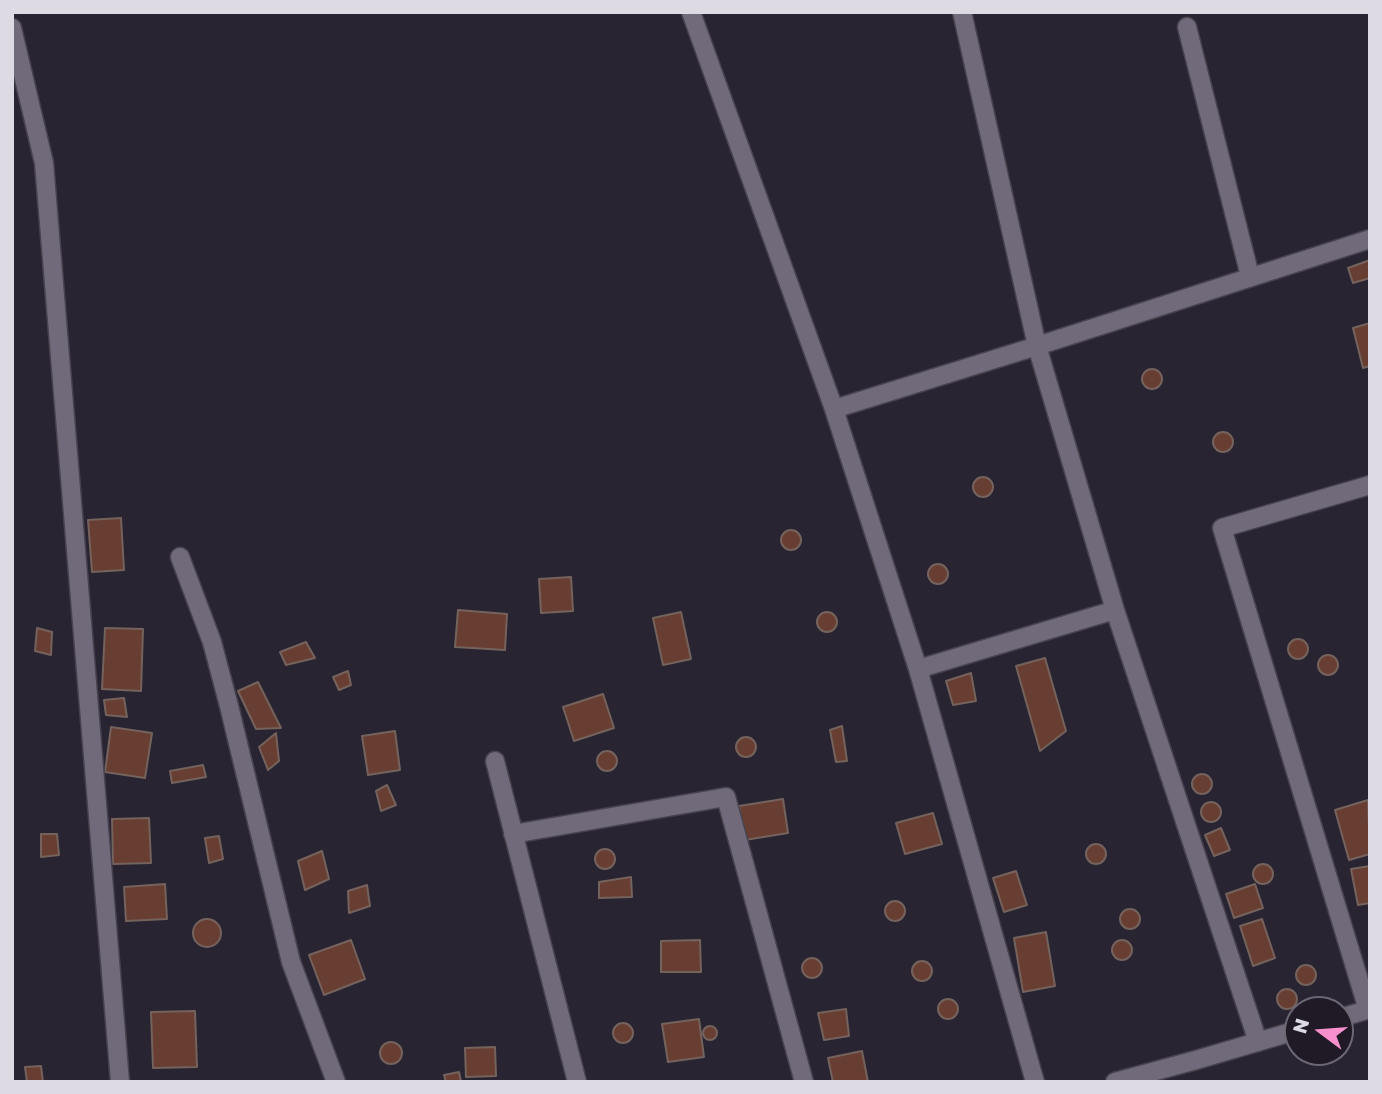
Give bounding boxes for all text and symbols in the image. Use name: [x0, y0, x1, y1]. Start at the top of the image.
north arrow: [1284, 996, 1354, 1066]
text: N: [1287, 1016, 1313, 1036]

